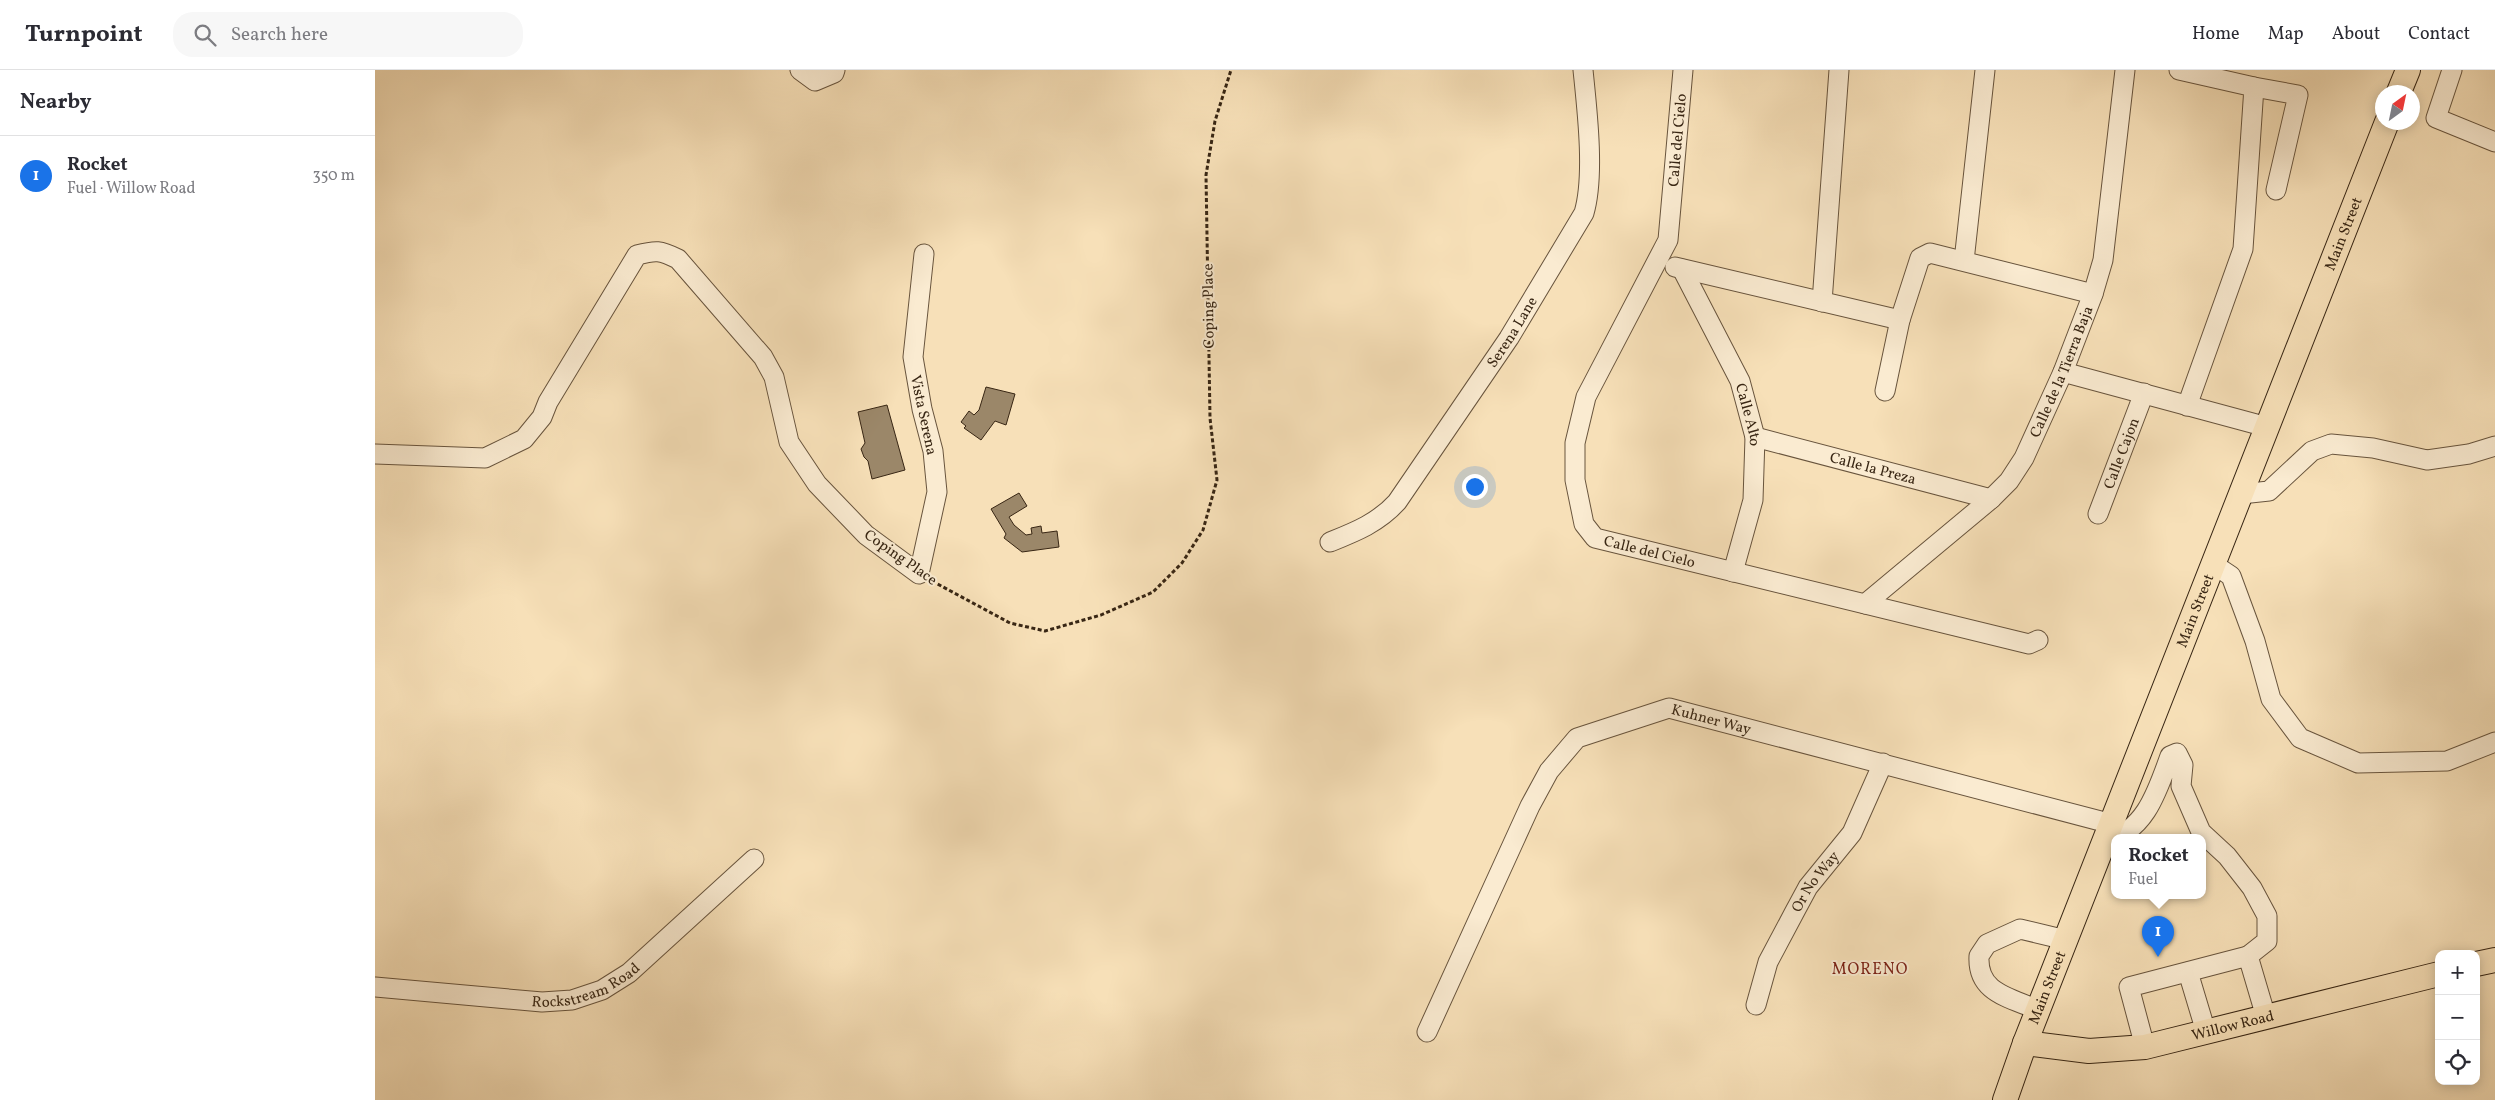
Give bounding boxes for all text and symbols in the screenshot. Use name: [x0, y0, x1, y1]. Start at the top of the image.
search box: [173, 12, 523, 57]
text: Turnpoint: [25, 18, 143, 52]
icon: search: [191, 21, 219, 49]
text: Search here: [231, 22, 328, 48]
text: Home: [2192, 22, 2240, 47]
text: Map: [2268, 22, 2304, 47]
text: About: [2332, 22, 2380, 47]
text: Contact: [2408, 22, 2470, 47]
north arrow: [2375, 85, 2420, 130]
text: Nearby: [20, 88, 91, 117]
street label: Calle del Cielo: [1664, 93, 1693, 188]
text: Rocket: [67, 152, 128, 178]
text: 1: [33, 165, 39, 187]
text: 350 m: [312, 165, 355, 187]
text: Fuel · Willow Road: [67, 178, 195, 200]
street label: Main Street: [2321, 194, 2368, 274]
street label: Coping Place: [1198, 263, 1221, 349]
street label: Serena Lane: [1483, 293, 1543, 372]
street label: Calle de la Tierra Baja: [2026, 303, 2099, 441]
street label: Vista Serena: [904, 373, 941, 457]
street label: Calle Alto: [1729, 381, 1764, 446]
street label: Calle Cajon: [2099, 415, 2146, 493]
street label: Calle la Preza: [1827, 448, 1918, 491]
your location: [1462, 474, 1488, 500]
street label: Coping Place: [859, 525, 941, 591]
street label: Calle del Cielo: [1601, 532, 1697, 574]
street label: Main Street: [2172, 571, 2220, 651]
street label: Kuhner Way: [1669, 700, 1753, 741]
popup: [2111, 834, 2206, 899]
text: Rocket: [2128, 843, 2189, 869]
street label: Or No Way: [1787, 847, 1845, 917]
text: Fuel: [2128, 869, 2158, 891]
pin: 1: [2142, 916, 2174, 957]
street label: Main Street: [2024, 948, 2072, 1028]
map controls: [2435, 950, 2480, 1085]
button: +: [2435, 950, 2480, 995]
street label: Rockstream Road: [531, 959, 645, 1014]
district label: MORENO: [1832, 959, 1908, 981]
button: −: [2435, 995, 2480, 1040]
street label: Willow Road: [2190, 1006, 2276, 1047]
button: locate: [2435, 1040, 2480, 1085]

